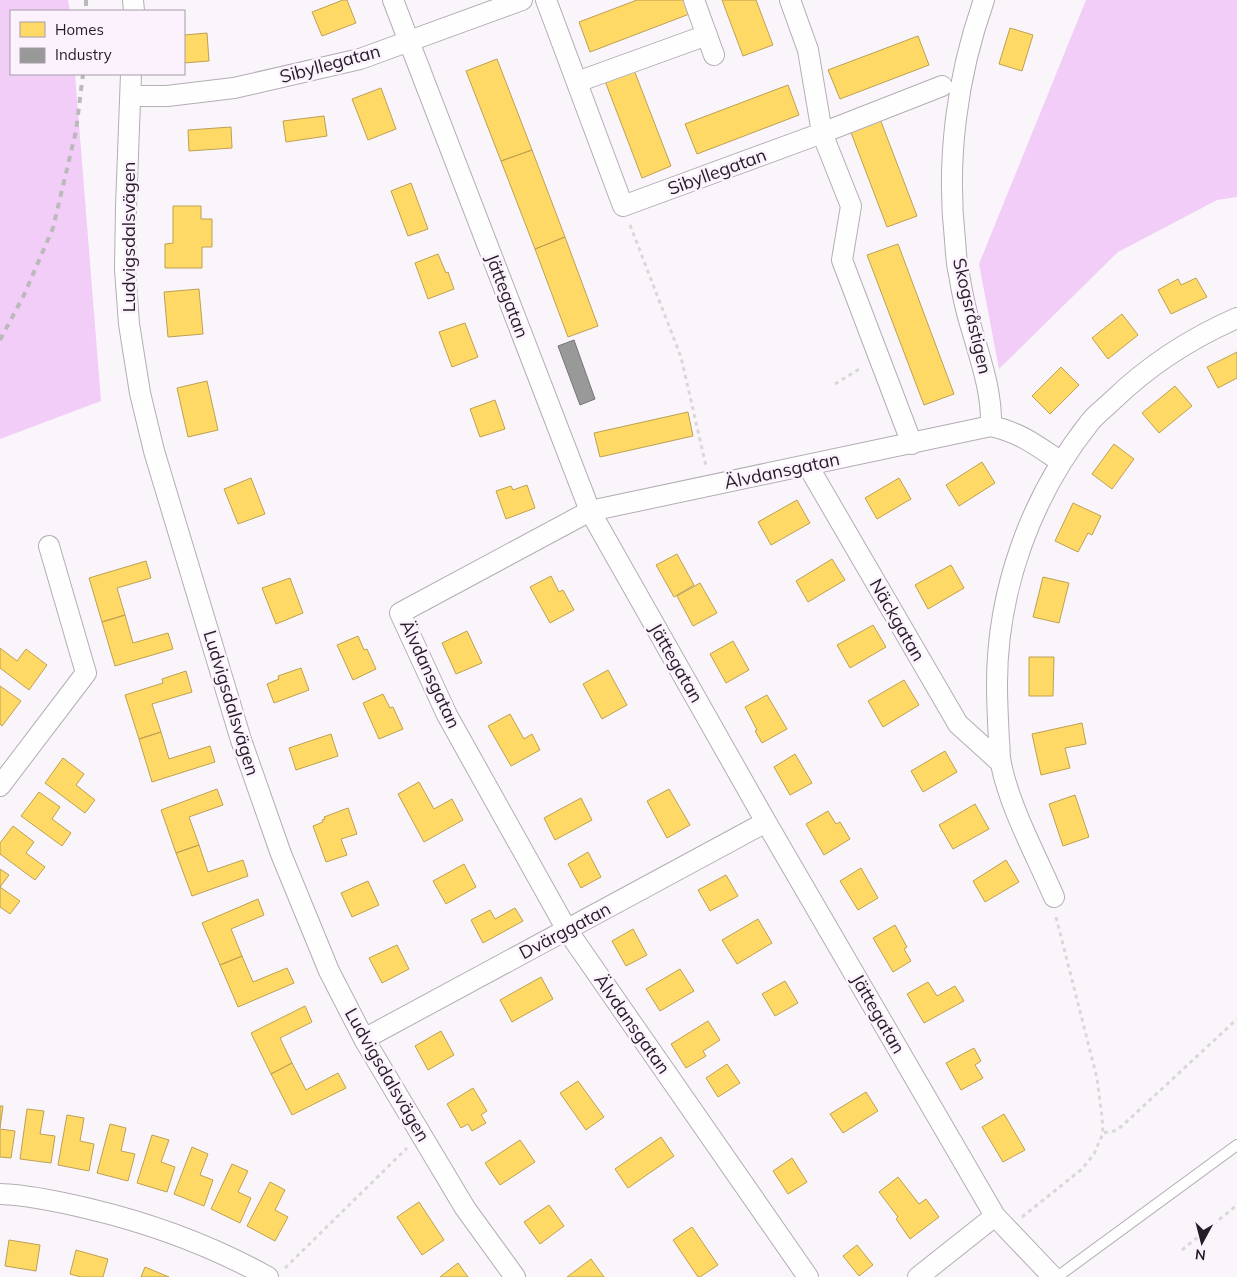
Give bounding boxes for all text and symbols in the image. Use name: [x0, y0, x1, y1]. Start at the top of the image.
legend: [10, 10, 185, 75]
text: Homes: [55, 20, 104, 39]
street label: Sibyllegatan: [277, 39, 383, 88]
text: Industry: [55, 45, 112, 64]
street label: Sibyllegatan: [664, 143, 769, 200]
street label: Ludvigsdalsvägen: [117, 162, 140, 312]
street label: Jättegatan: [481, 251, 534, 341]
street label: Skogsråstigen: [948, 256, 997, 376]
street label: Älvdansgatan: [722, 447, 842, 494]
street label: Näckgatan: [865, 574, 930, 665]
street label: Älvdansgatan: [395, 616, 466, 732]
street label: Jättegatan: [644, 619, 708, 707]
street label: Ludvigsdalsvägen: [198, 627, 264, 778]
street label: Dvärggatan: [515, 897, 614, 964]
street label: Älvdansgatan: [589, 969, 675, 1078]
street label: Jättegatan: [846, 970, 910, 1058]
street label: Ludvigsdalsvägen: [340, 1004, 435, 1146]
north arrow: [1177, 1217, 1227, 1267]
text: N: [1194, 1245, 1207, 1264]

